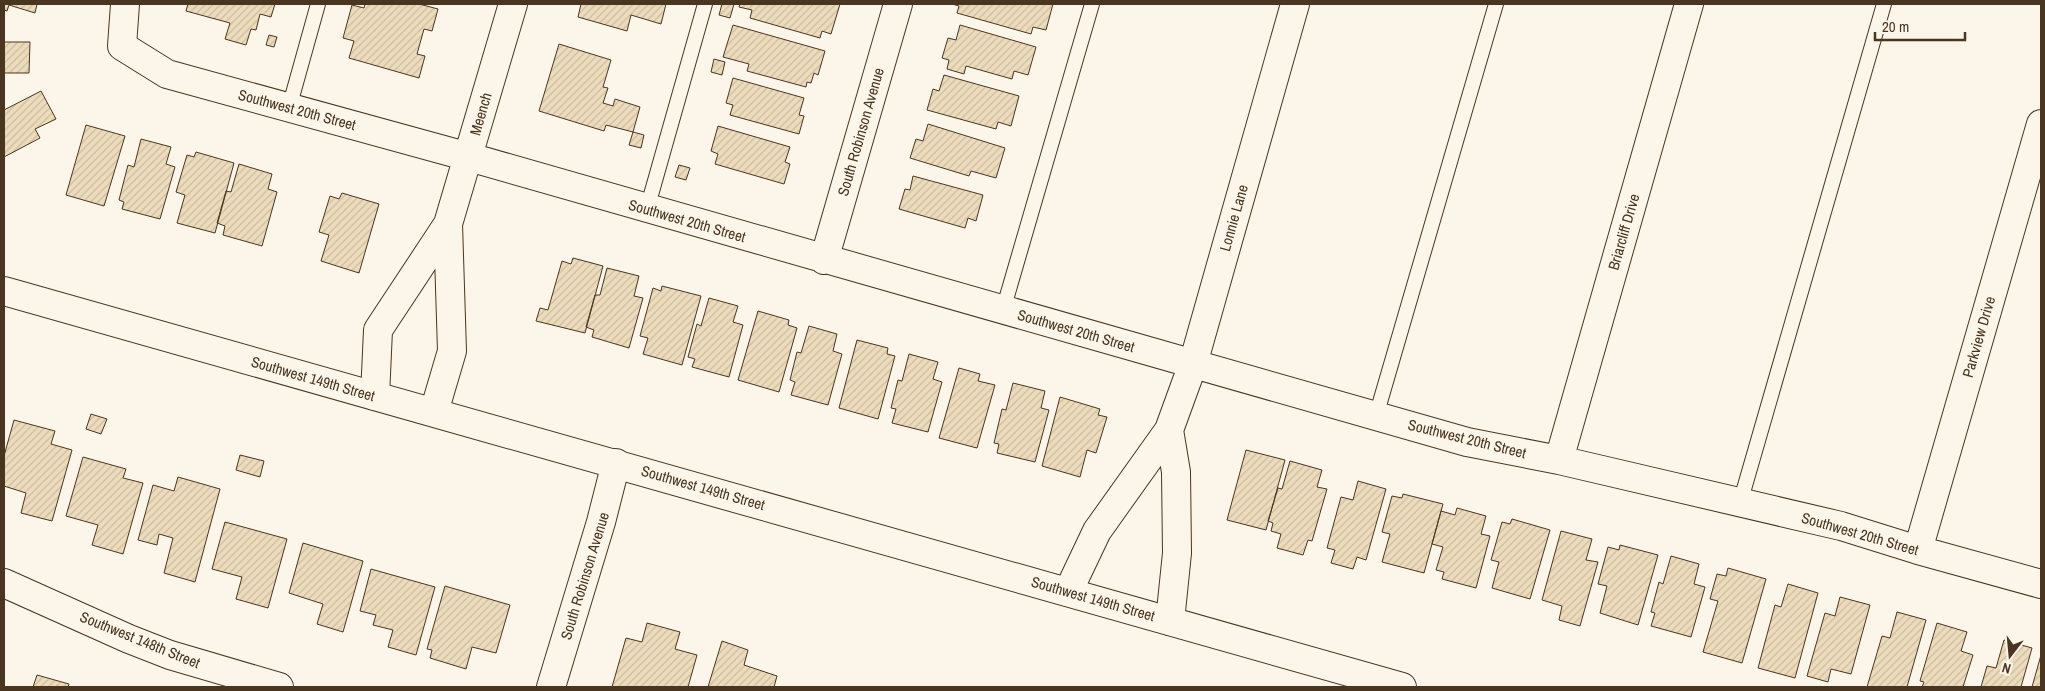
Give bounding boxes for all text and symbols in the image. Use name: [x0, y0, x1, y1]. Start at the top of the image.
scale bar: [1875, 10, 1965, 42]
text: 20 m: [1882, 16, 1909, 37]
street label: South Robinson Avenue: [832, 65, 889, 198]
street label: Southwest 20th Street: [236, 84, 359, 135]
street label: Meench: [464, 90, 497, 138]
street label: Lonnie Lane: [1214, 182, 1253, 254]
street label: Briarcliff Drive: [1603, 191, 1644, 272]
street label: Southwest 20th Street: [626, 194, 749, 247]
street label: Parkview Drive: [1957, 294, 2000, 380]
street label: Southwest 20th Street: [1015, 304, 1138, 357]
street label: Southwest 149th Street: [249, 351, 378, 406]
street label: Southwest 20th Street: [1406, 414, 1529, 463]
street label: Southwest 149th Street: [639, 460, 768, 515]
street label: Southwest 20th Street: [1799, 507, 1922, 560]
street label: South Robinson Avenue: [555, 509, 614, 642]
street label: Southwest 149th Street: [1029, 571, 1158, 626]
street label: Southwest 148th Street: [77, 606, 204, 673]
north arrow: [1985, 631, 2035, 681]
text: N: [2000, 659, 2013, 678]

